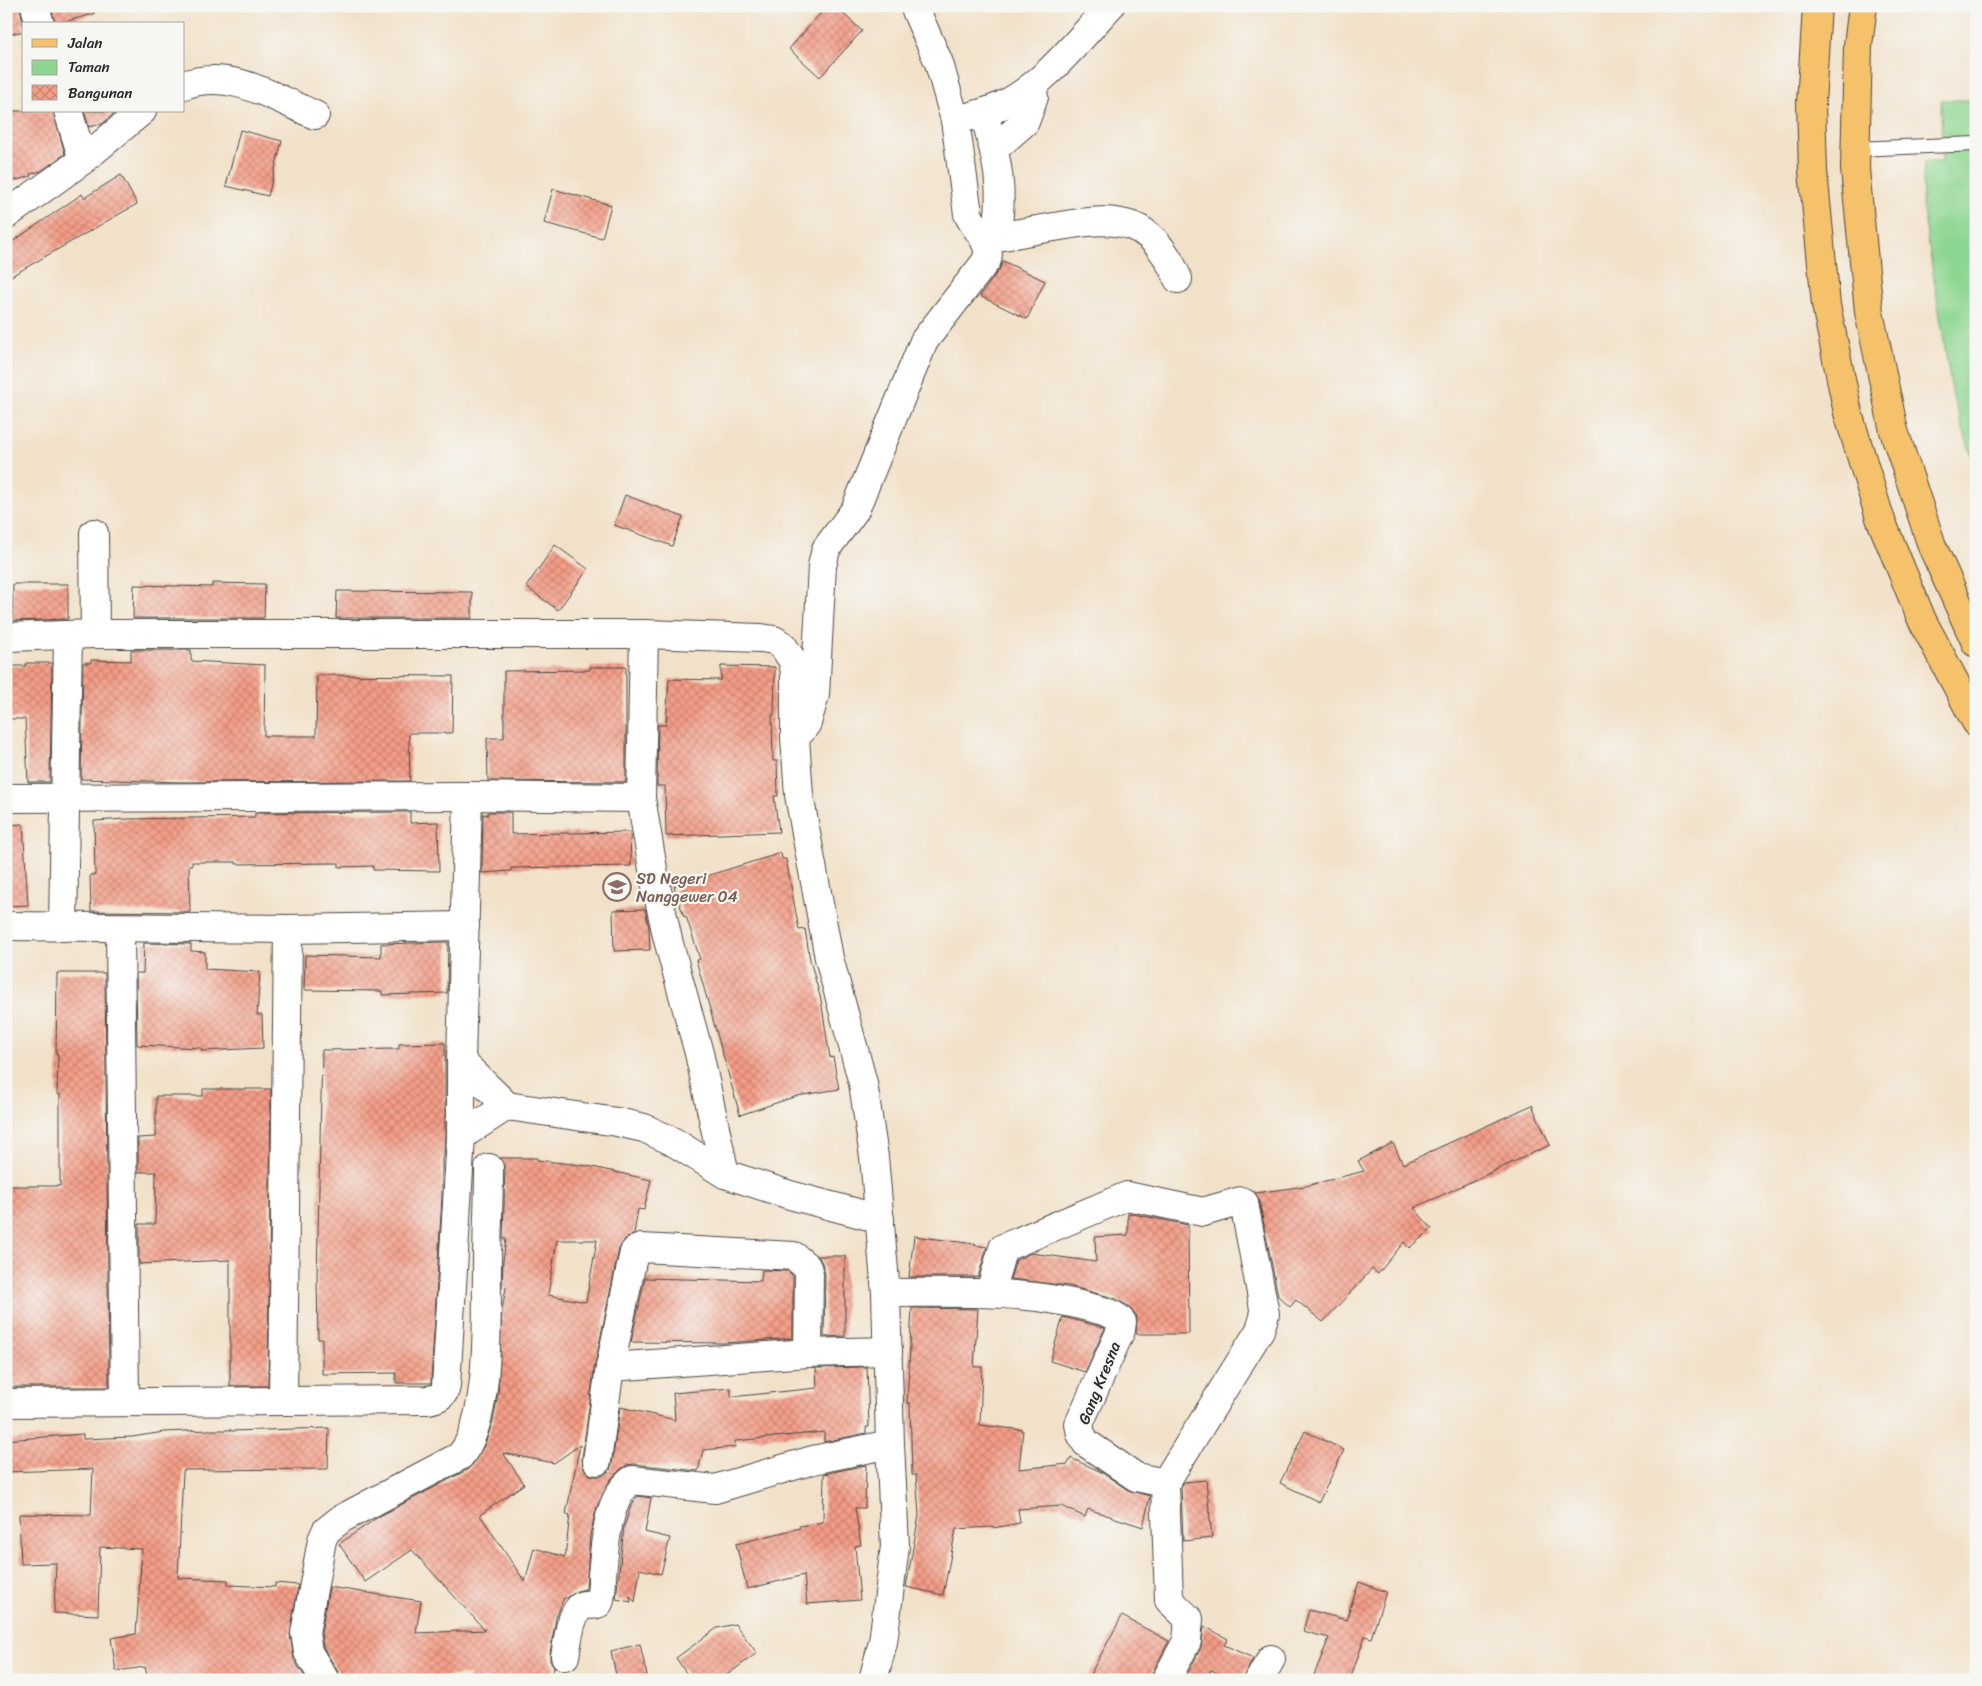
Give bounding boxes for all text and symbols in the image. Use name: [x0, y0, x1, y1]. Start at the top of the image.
legend: [22, 22, 185, 112]
text: Jalan: [67, 30, 102, 56]
text: Taman: [68, 54, 110, 80]
text: Bangunan: [68, 80, 132, 106]
place label: SD Negeri Nanggewer 04: [636, 864, 738, 911]
school or university icon: SD Negeri Nanggewer 04: [602, 872, 632, 902]
street label: Gang Kresna: [1069, 1337, 1129, 1429]

